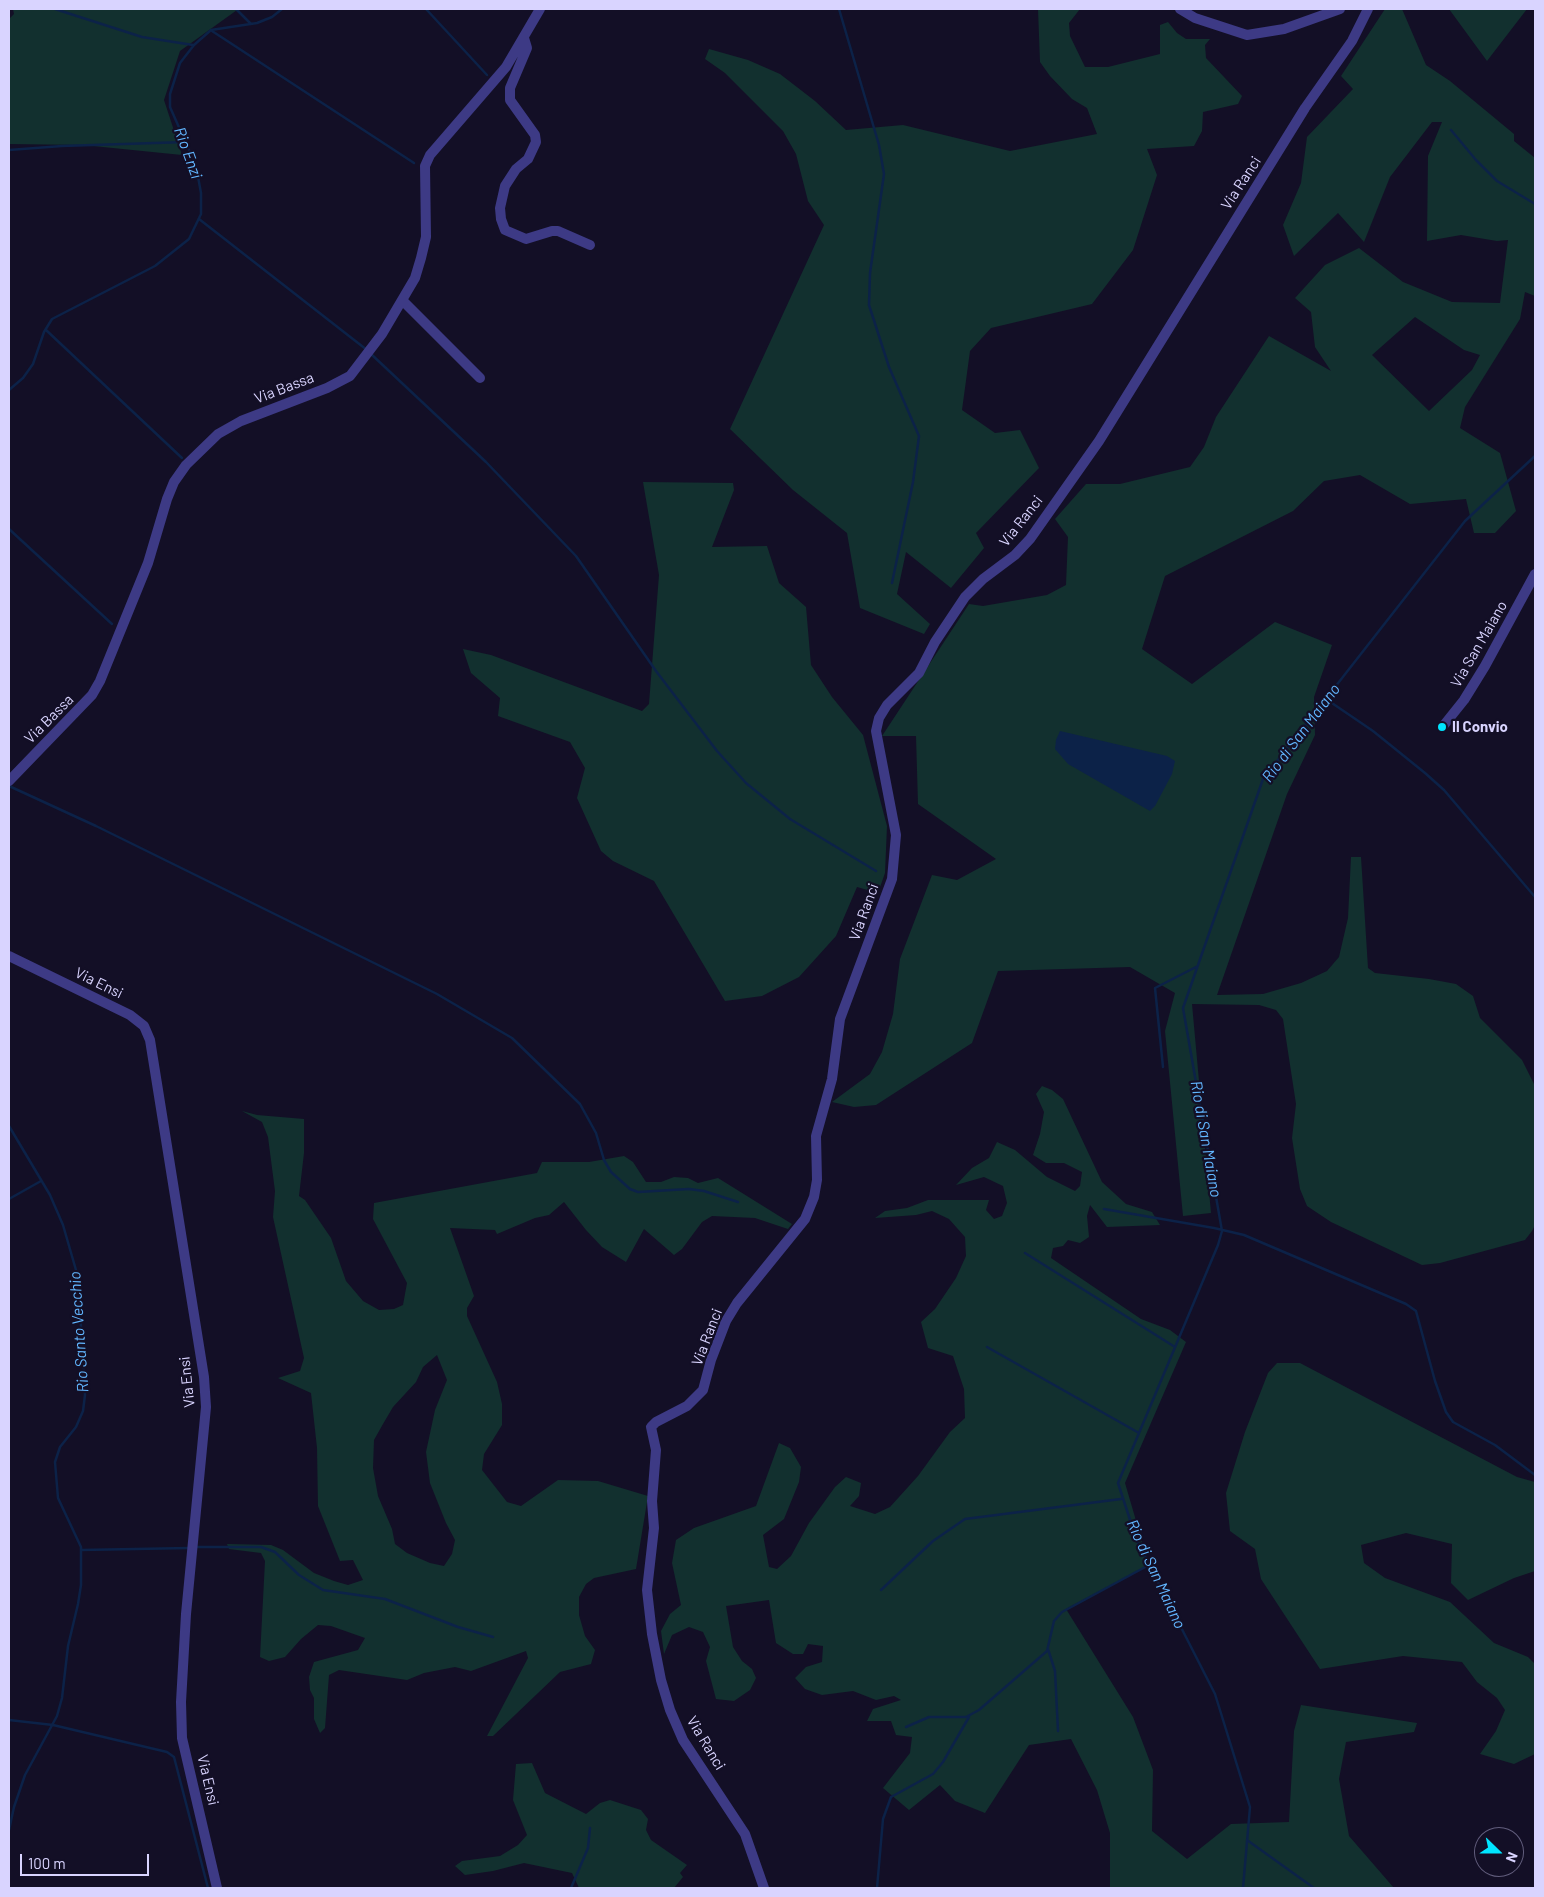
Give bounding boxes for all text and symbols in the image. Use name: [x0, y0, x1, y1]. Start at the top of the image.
water label: Rio Enzi: [170, 124, 206, 182]
street label: Via Ranci: [1217, 153, 1265, 213]
street label: Via Bassa: [252, 368, 316, 408]
street label: Via Ranci: [996, 492, 1046, 550]
street label: Via San Maiano: [1447, 598, 1511, 690]
water label: Rio di San Maiano: [1258, 680, 1344, 786]
street label: Via Bassa: [21, 691, 77, 747]
place label: Il Convio: [1452, 718, 1508, 736]
marker: Il Convio: [1436, 721, 1448, 733]
street label: Via Ranci: [845, 881, 883, 943]
street label: Via Ensi: [72, 964, 126, 1002]
water label: Rio di San Maiano: [1186, 1079, 1226, 1199]
water label: Rio Santo Vecchio: [65, 1271, 93, 1393]
street label: Via Ranci: [688, 1306, 726, 1368]
street label: Via Ensi: [175, 1355, 199, 1409]
water label: Rio di San Maiano: [1122, 1516, 1190, 1632]
street label: Via Ranci: [683, 1713, 729, 1773]
street label: Via Ensi: [193, 1753, 223, 1807]
north arrow: [1474, 1827, 1524, 1877]
scale bar: [22, 1844, 151, 1876]
text: N: [1503, 1850, 1522, 1865]
text: 100 m: [28, 1854, 66, 1872]

